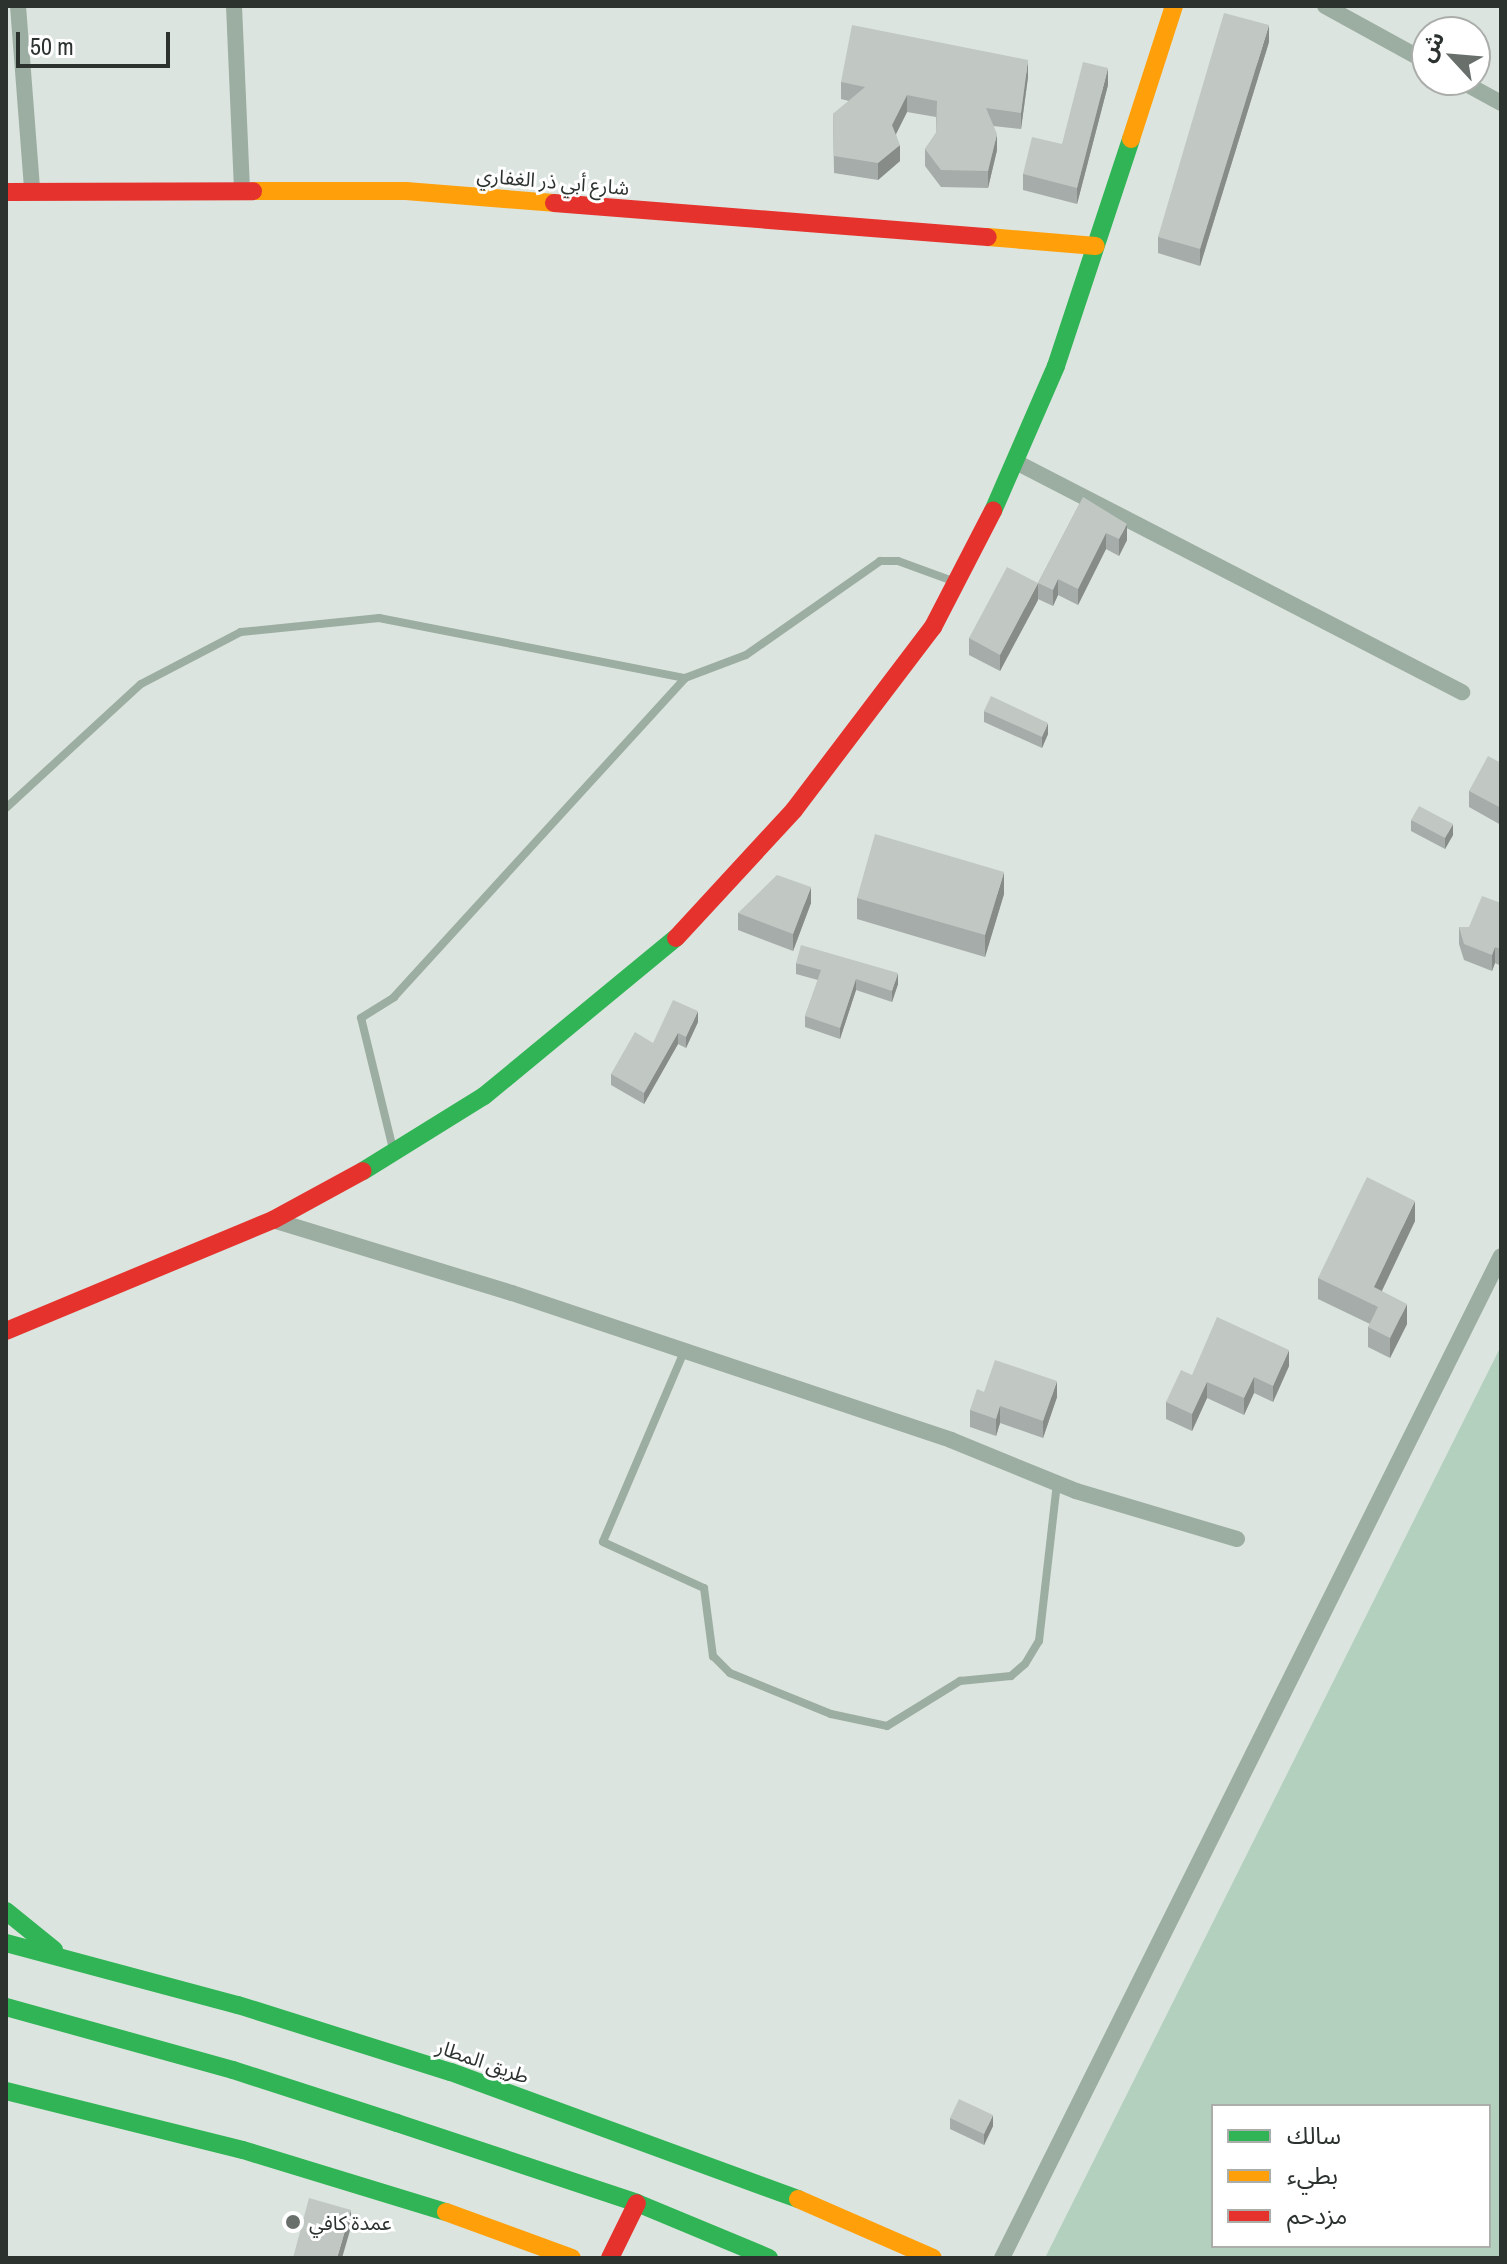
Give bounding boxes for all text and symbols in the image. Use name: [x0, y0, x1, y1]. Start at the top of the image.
scale bar: [20, 16, 174, 66]
north arrow: [1411, 16, 1491, 96]
text: ش: [1411, 26, 1451, 66]
text: 50 m: [30, 30, 74, 62]
street label: شارع أبي ذر الغفاري: [476, 162, 630, 200]
street label: طريق المطار: [434, 2034, 532, 2088]
legend: [1211, 2104, 1491, 2248]
text: سالك: [1287, 2119, 1341, 2151]
text: بطيء: [1287, 2159, 1338, 2191]
text: مزدحم: [1287, 2199, 1347, 2231]
place label: عمدة كافي: [309, 2210, 392, 2234]
marker: عمدة كافي: [284, 2213, 302, 2231]

